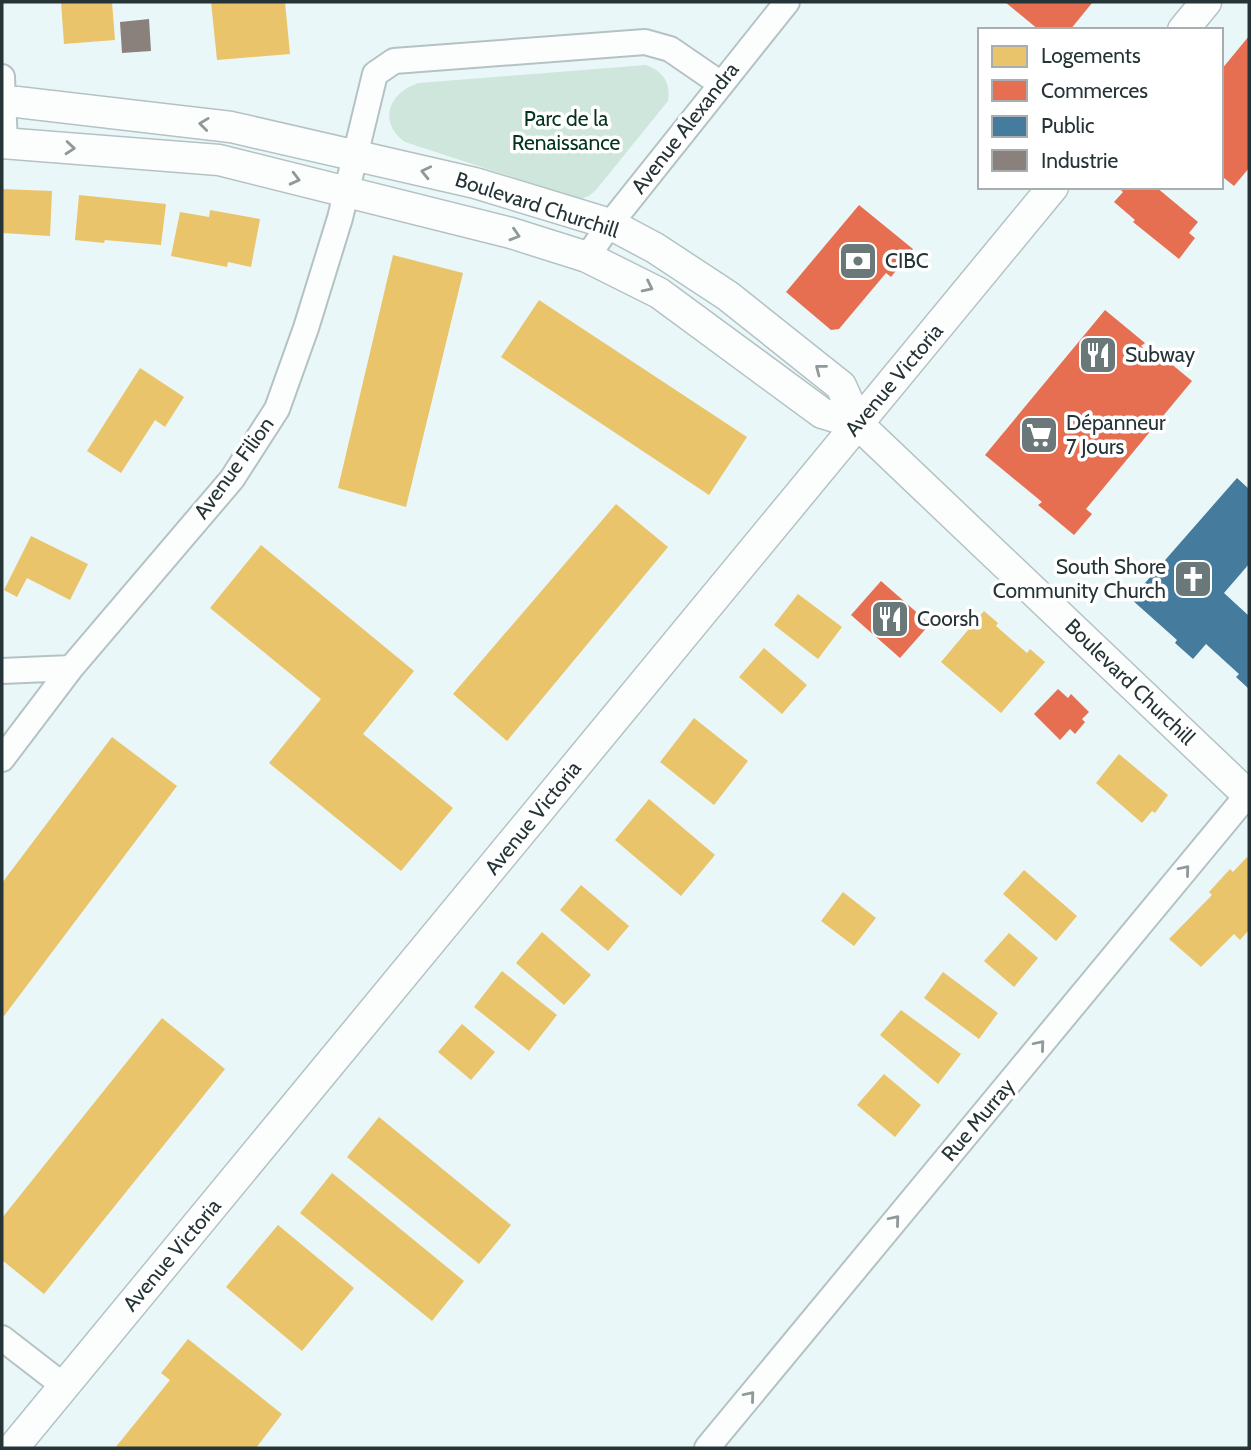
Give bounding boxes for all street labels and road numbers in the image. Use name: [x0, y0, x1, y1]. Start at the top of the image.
street label: Avenue Alexandra: [626, 57, 744, 198]
street label: Boulevard Churchill: [452, 166, 622, 243]
street label: Avenue Victoria: [839, 318, 948, 441]
street label: Avenue Filion: [188, 412, 279, 523]
street label: Boulevard Churchill: [1060, 613, 1200, 750]
street label: Avenue Victoria: [479, 756, 586, 879]
street label: Rue Murray: [936, 1073, 1020, 1166]
street label: Avenue Victoria: [117, 1193, 226, 1316]

